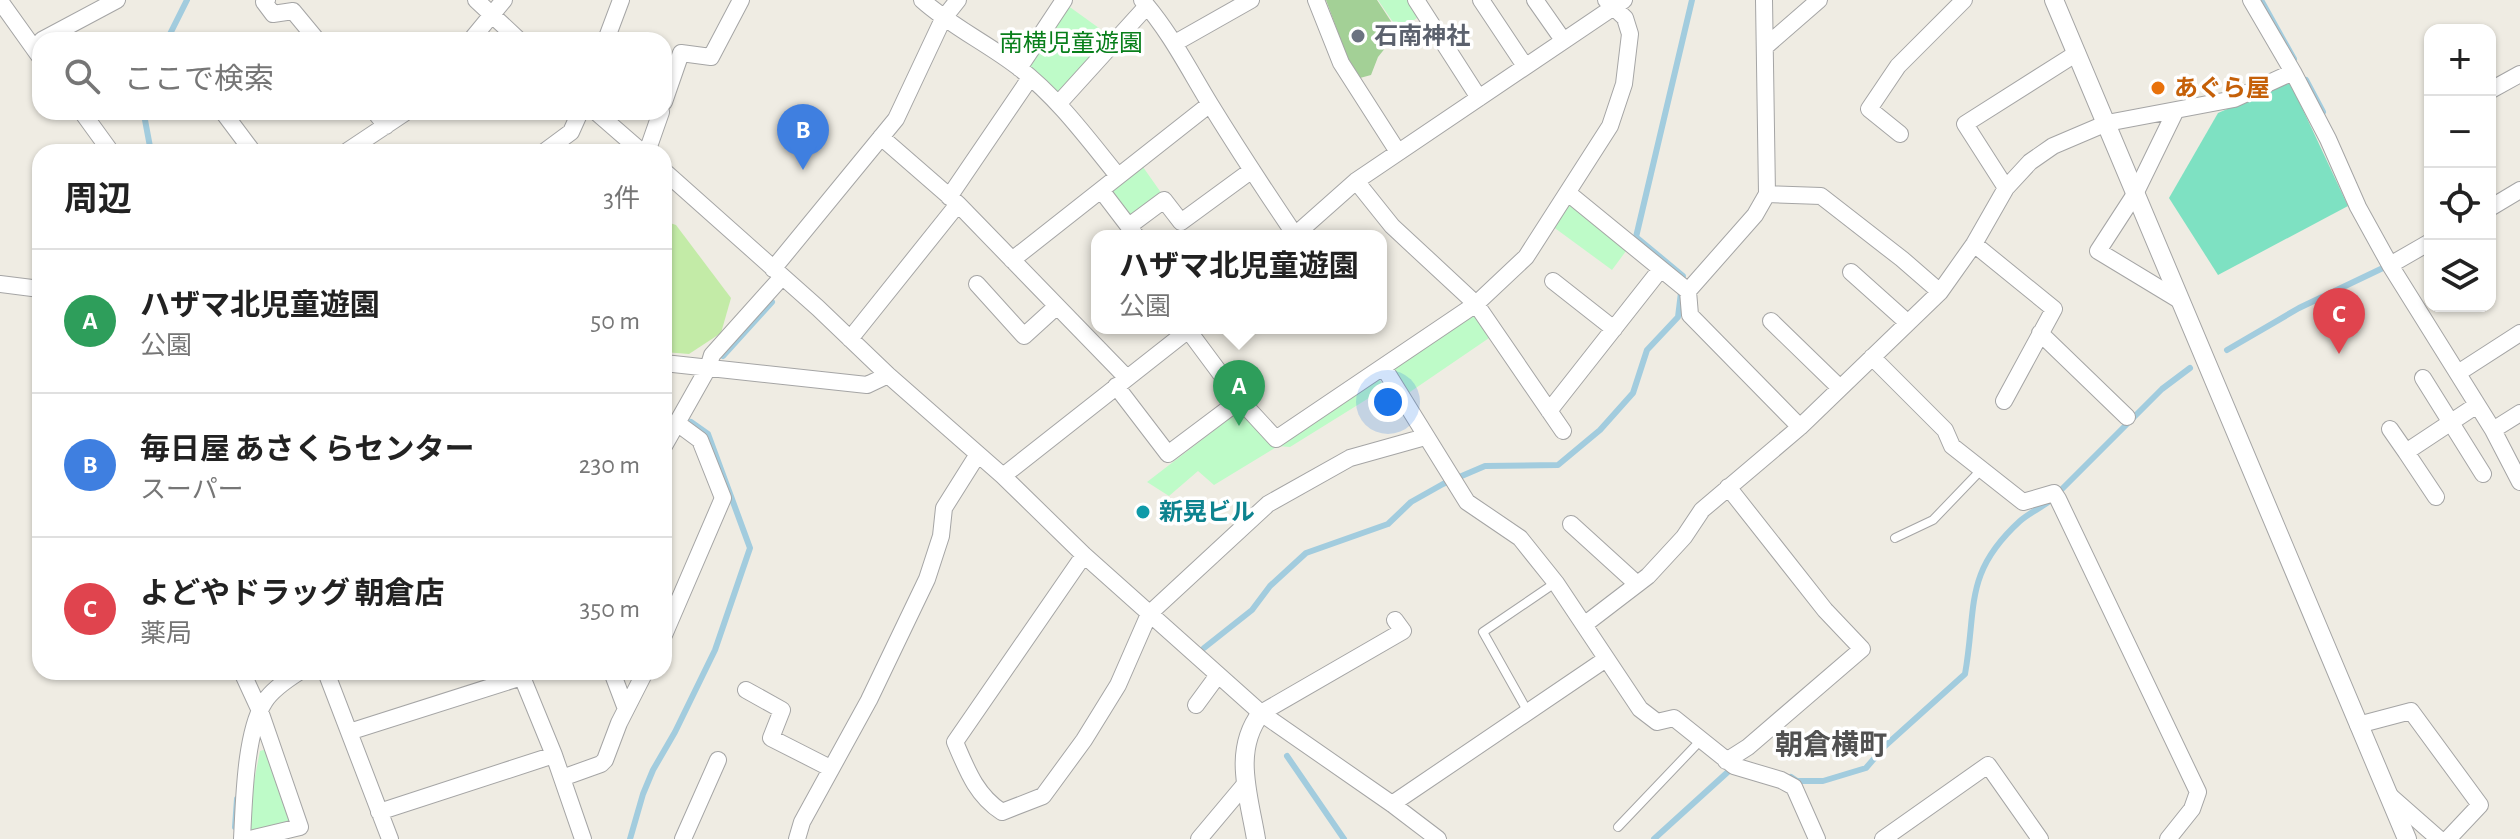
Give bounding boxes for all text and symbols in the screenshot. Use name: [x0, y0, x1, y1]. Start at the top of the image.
place label: 石南神社: [1374, 23, 1470, 49]
map controls: [2424, 24, 2496, 312]
button: +: [2424, 24, 2496, 96]
marker: 石南神社: [1349, 27, 1367, 45]
park label: 南横児童遊園: [999, 30, 1143, 56]
search box: [32, 32, 672, 120]
icon: search: [60, 54, 104, 98]
text: ここで検索: [124, 65, 274, 95]
place label: あぐら屋: [2174, 76, 2270, 101]
marker: あぐら屋: [2149, 79, 2167, 97]
button: −: [2424, 96, 2496, 168]
pin: B: [777, 104, 829, 170]
button: locate: [2424, 168, 2496, 240]
text: 周辺: [64, 183, 132, 217]
text: 3件: [603, 186, 640, 212]
popup: [1091, 230, 1387, 334]
button: layers: [2424, 240, 2496, 312]
text: ハザマ北児童遊園: [1119, 252, 1359, 282]
pin: C: [2313, 288, 2365, 354]
text: ハザマ北児童遊園: [140, 291, 380, 321]
text: 公園: [1119, 294, 1171, 320]
text: A: [82, 308, 98, 334]
text: 50 m: [590, 308, 640, 334]
text: 公園: [140, 333, 192, 359]
pin: A: [1213, 360, 1265, 426]
your location: [1368, 382, 1408, 422]
text: 毎日屋 あさくらセンター: [140, 435, 475, 465]
text: B: [82, 452, 98, 478]
text: 230 m: [579, 452, 640, 478]
text: スーパー: [140, 477, 244, 503]
place label: 新晃ビル: [1159, 499, 1255, 525]
marker: 新晃ビル: [1134, 503, 1152, 521]
text: よどやドラッグ 朝倉店: [140, 579, 445, 609]
text: C: [83, 596, 97, 622]
text: 350 m: [580, 596, 640, 622]
text: 薬局: [140, 621, 192, 647]
district label: 朝倉横町: [1775, 730, 1887, 760]

